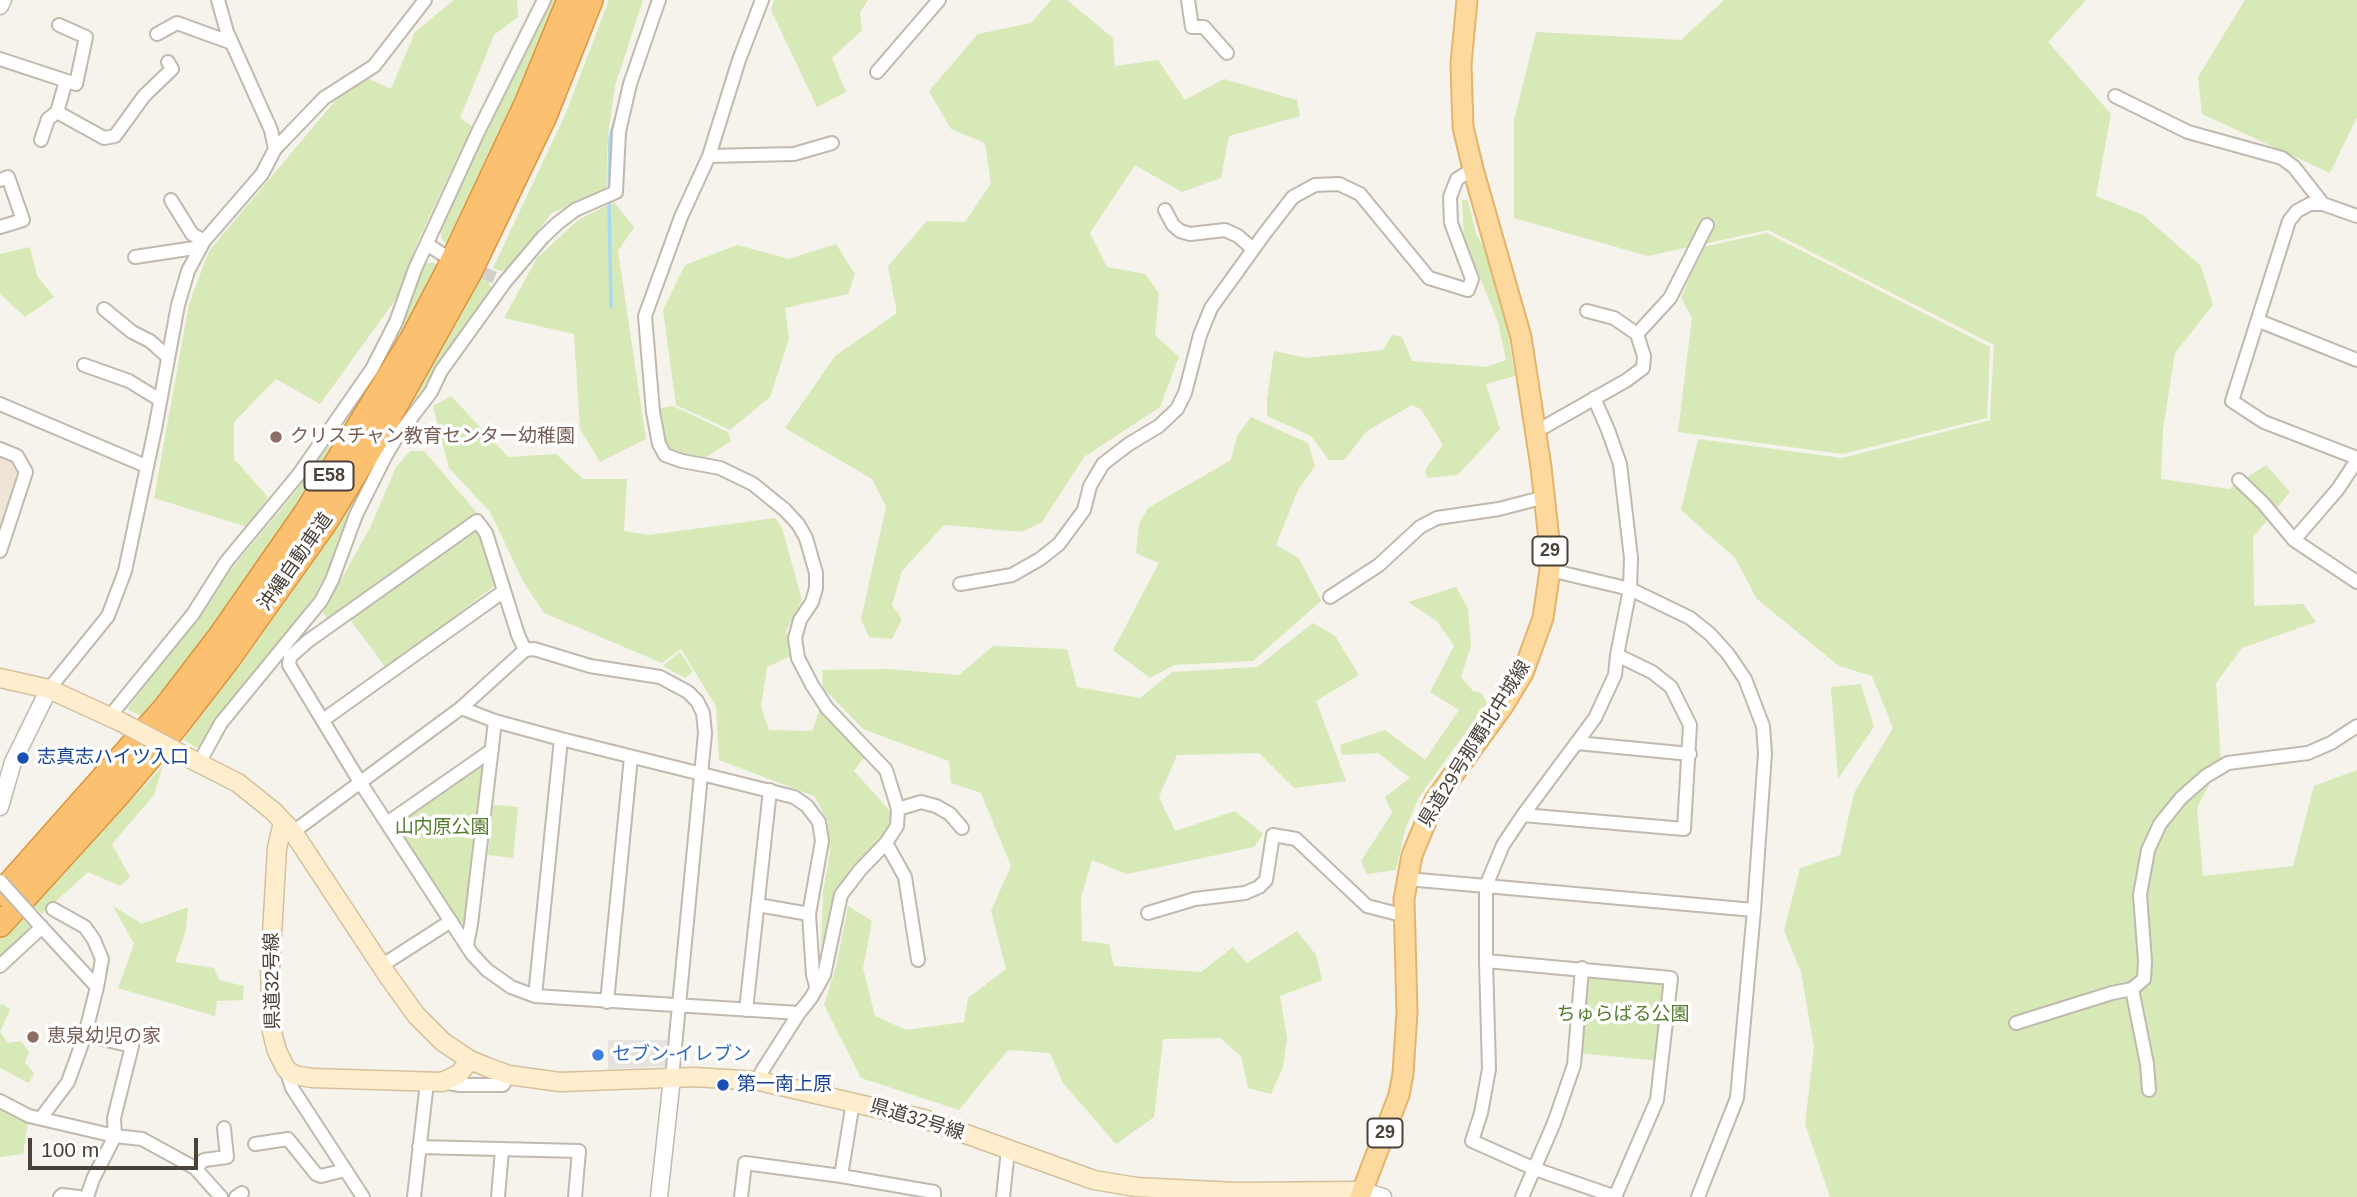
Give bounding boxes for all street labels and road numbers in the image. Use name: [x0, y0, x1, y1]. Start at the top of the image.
road number: E58: [304, 462, 354, 490]
street label: 沖縄自動車道: [254, 509, 338, 615]
road number: 29: [1532, 536, 1568, 566]
street label: 県道29号那覇北中城線: [1414, 656, 1536, 832]
street label: 県道32号線: [261, 932, 285, 1030]
street label: 県道32号線: [867, 1095, 967, 1145]
road number: 29: [1368, 1118, 1402, 1148]

